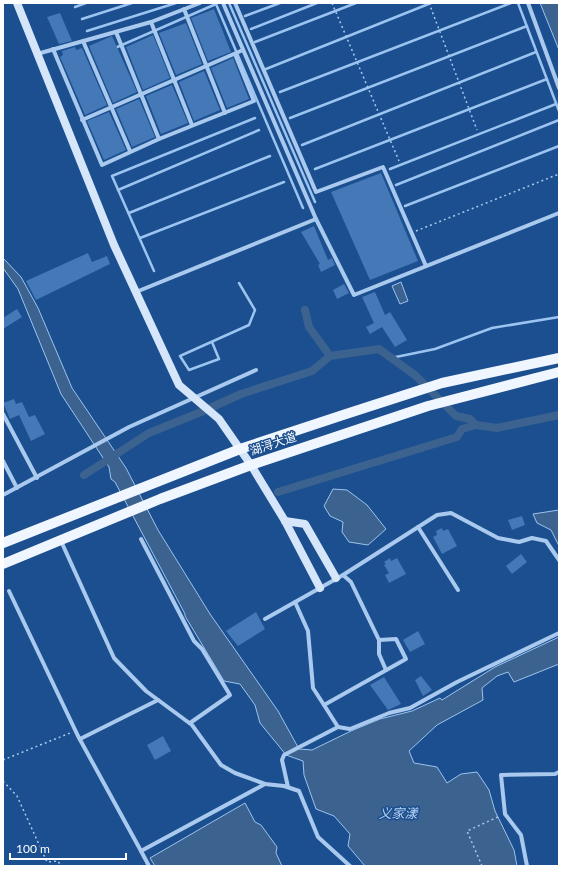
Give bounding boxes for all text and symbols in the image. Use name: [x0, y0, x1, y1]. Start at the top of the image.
street label: 湖浔大道: [248, 429, 298, 458]
water label: 义家漾: [378, 805, 419, 821]
scale bar: [10, 835, 126, 861]
text: 100 m: [16, 841, 50, 856]

